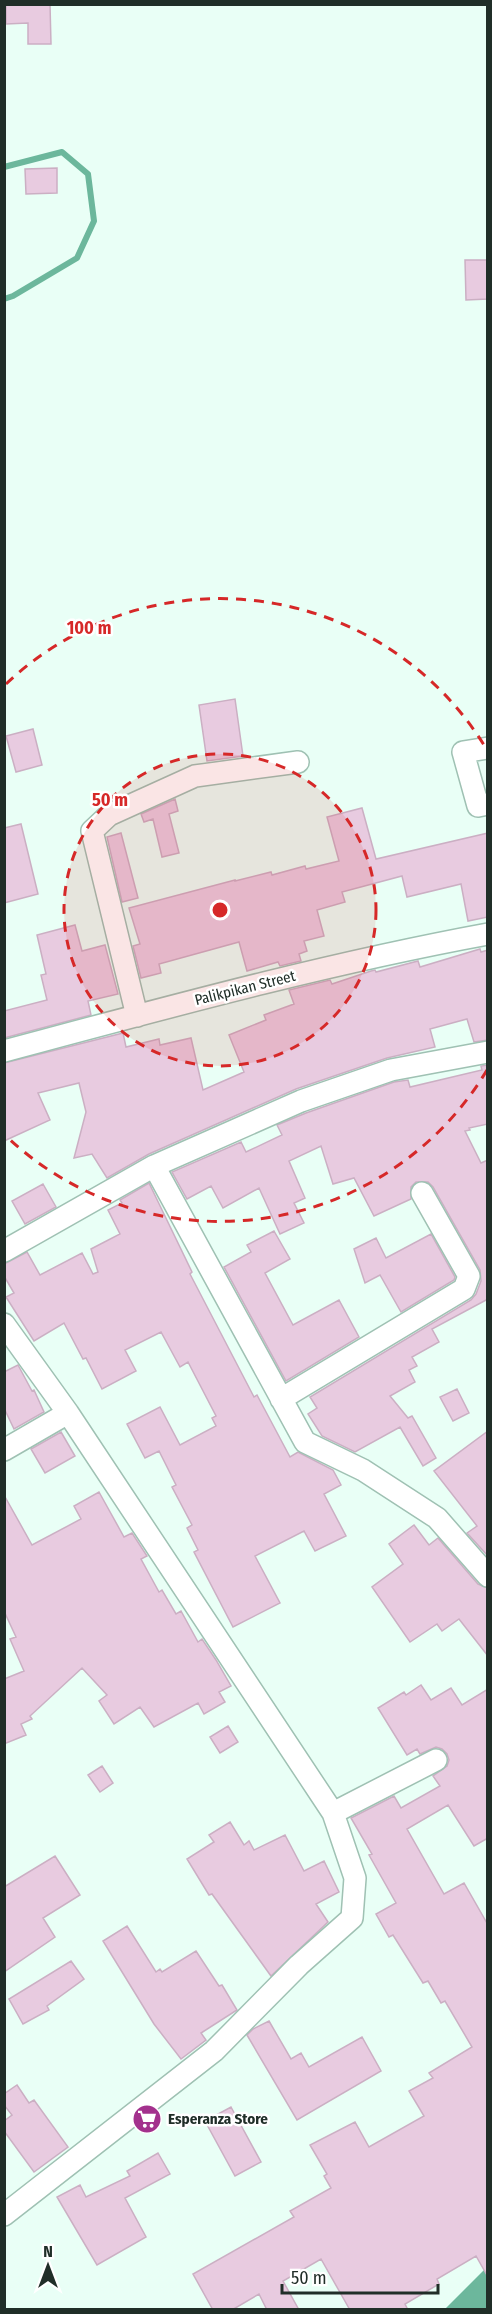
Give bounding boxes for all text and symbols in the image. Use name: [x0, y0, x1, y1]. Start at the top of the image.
text: 100 m: [67, 617, 111, 639]
text: 50 m: [92, 789, 128, 811]
centre of rings: [210, 900, 230, 920]
street label: Palikpikan Street: [193, 967, 297, 1009]
supermarket icon: Esperanza Store: [131, 2103, 163, 2135]
place label: Esperanza Store: [168, 2110, 268, 2128]
north arrow: [18, 2236, 78, 2296]
text: N: [43, 2242, 53, 2261]
scale bar: [282, 2257, 438, 2295]
text: 50 m: [291, 2267, 327, 2289]

